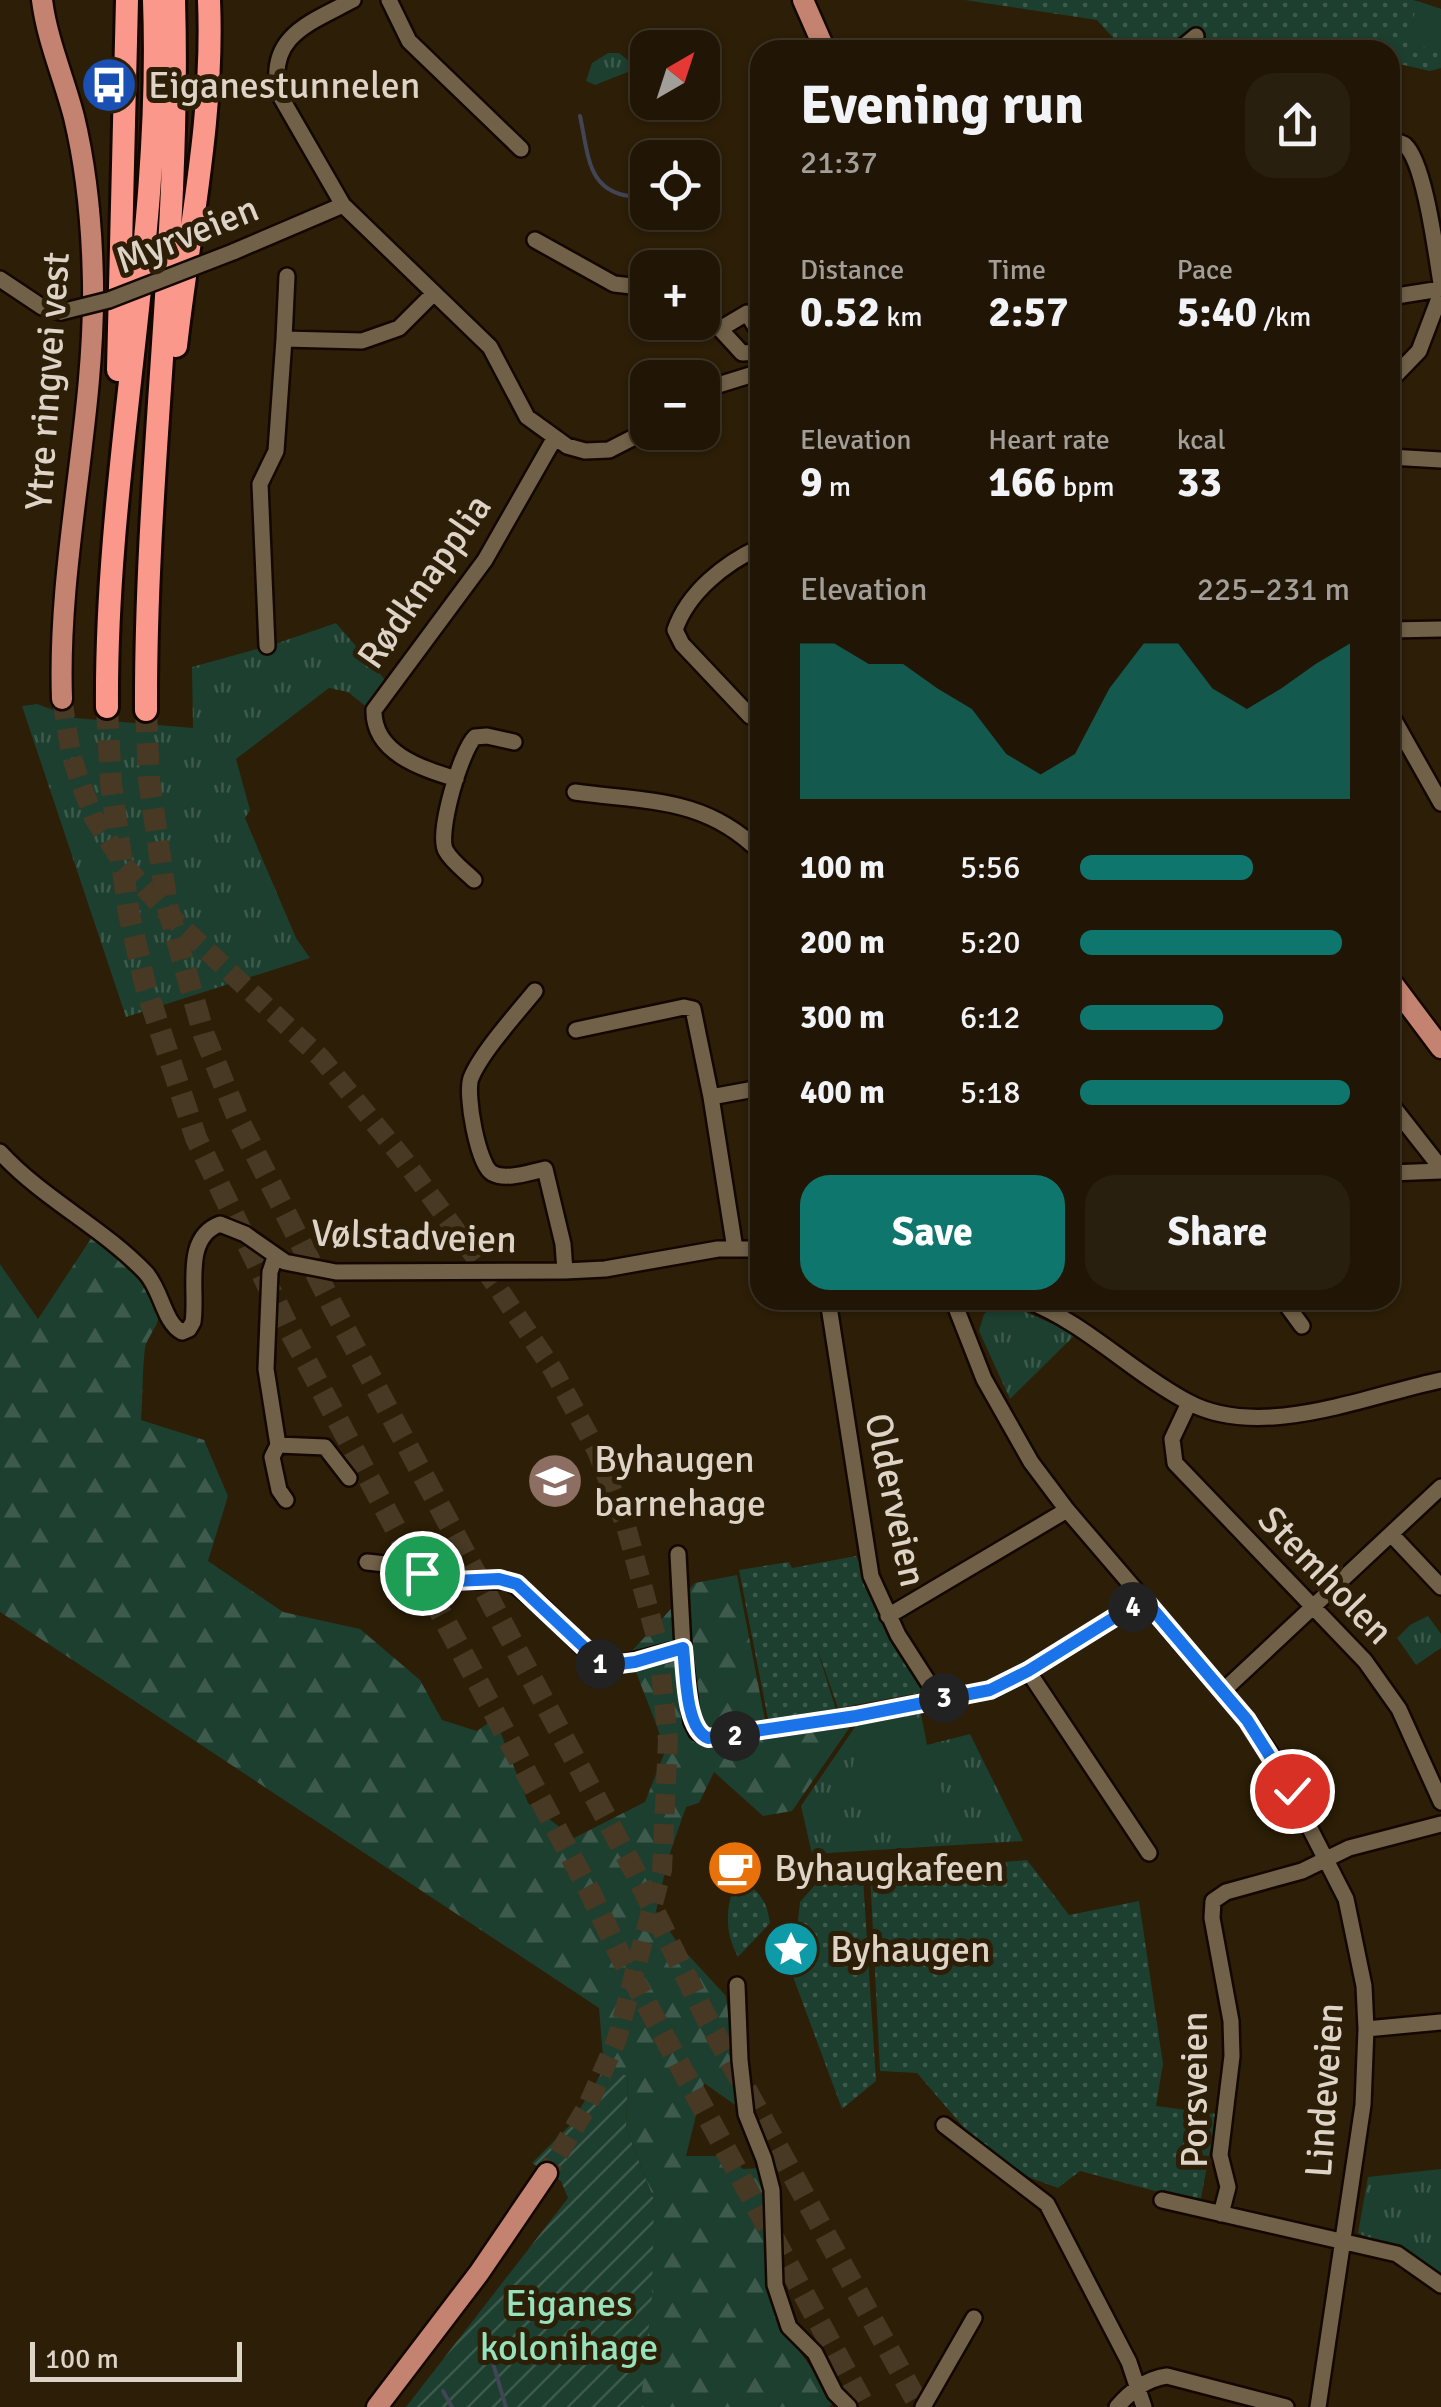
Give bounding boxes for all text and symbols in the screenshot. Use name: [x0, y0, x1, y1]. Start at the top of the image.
north arrow: [630, 30, 720, 120]
map controls: [630, 30, 720, 450]
bus stop icon: Eiganestunnelen: [79, 55, 139, 115]
place label: Eiganestunnelen: [148, 62, 421, 109]
text: Evening run: [800, 71, 1084, 139]
button: share: [1245, 73, 1350, 178]
button: locate: [630, 140, 720, 230]
text: 21:37: [800, 143, 878, 182]
street label: Myrveien: [109, 185, 265, 284]
street label: Ytre ringvei vest: [15, 250, 80, 512]
button: +: [630, 250, 720, 340]
text: Distance: [800, 253, 904, 287]
text: Time: [988, 253, 1046, 287]
text: Pace: [1177, 253, 1233, 287]
text: 0.52: [800, 287, 880, 338]
text: 2:57: [988, 287, 1069, 338]
text: 5:40: [1177, 287, 1257, 338]
text: km: [880, 300, 923, 334]
text: /km: [1257, 300, 1311, 334]
button: −: [630, 360, 720, 450]
text: Elevation: [800, 423, 912, 457]
text: Heart rate: [988, 423, 1110, 457]
text: kcal: [1177, 423, 1226, 457]
text: 9: [800, 457, 823, 508]
text: 166: [988, 457, 1056, 508]
text: 33: [1177, 457, 1222, 508]
text: m: [823, 470, 851, 504]
text: bpm: [1056, 470, 1114, 504]
street label: Rødknapplia: [347, 485, 502, 678]
text: Elevation: [800, 570, 927, 609]
text: 225–231 m: [1197, 570, 1350, 609]
text: 100 m: [800, 848, 885, 887]
text: 5:56: [960, 848, 1020, 887]
text: 200 m: [800, 923, 885, 962]
text: 5:20: [960, 923, 1020, 962]
text: 300 m: [800, 998, 885, 1037]
text: 6:12: [960, 998, 1020, 1037]
text: 400 m: [800, 1073, 885, 1112]
text: 5:18: [960, 1073, 1020, 1112]
button: Save: [800, 1175, 1065, 1290]
button: Share: [1085, 1175, 1350, 1290]
street label: Vølstadveien: [310, 1209, 518, 1264]
street label: Olderveien: [854, 1409, 937, 1591]
place label: Byhaugen barnehage: [594, 1436, 766, 1527]
school or university icon: Byhaugen barnehage: [525, 1451, 585, 1511]
street label: Stemholen: [1248, 1496, 1403, 1654]
pin: [380, 1531, 465, 1616]
icon: arrive: [395, 1546, 450, 1601]
pin: 4: [1108, 1582, 1158, 1632]
text: 4: [1125, 1590, 1141, 1624]
pin: 1: [575, 1639, 625, 1689]
text: 1: [592, 1647, 608, 1681]
pin: 3: [919, 1673, 969, 1723]
text: 3: [936, 1681, 952, 1715]
pin: 2: [710, 1711, 760, 1761]
text: 2: [727, 1719, 743, 1753]
pin: [1250, 1749, 1335, 1834]
icon: check: [1265, 1764, 1320, 1819]
cafe icon: Byhaugkafeen: [705, 1838, 765, 1898]
place label: Byhaugkafeen: [774, 1845, 1005, 1892]
place icon: Byhaugen: [761, 1919, 821, 1979]
place label: Byhaugen: [830, 1926, 991, 1973]
street label: Lindeveien: [1295, 2001, 1354, 2179]
street label: Porsveien: [1171, 2012, 1218, 2168]
park label: Eiganes kolonihage: [480, 2280, 658, 2371]
scale bar: [30, 2337, 242, 2382]
text: 100 m: [45, 2342, 119, 2376]

